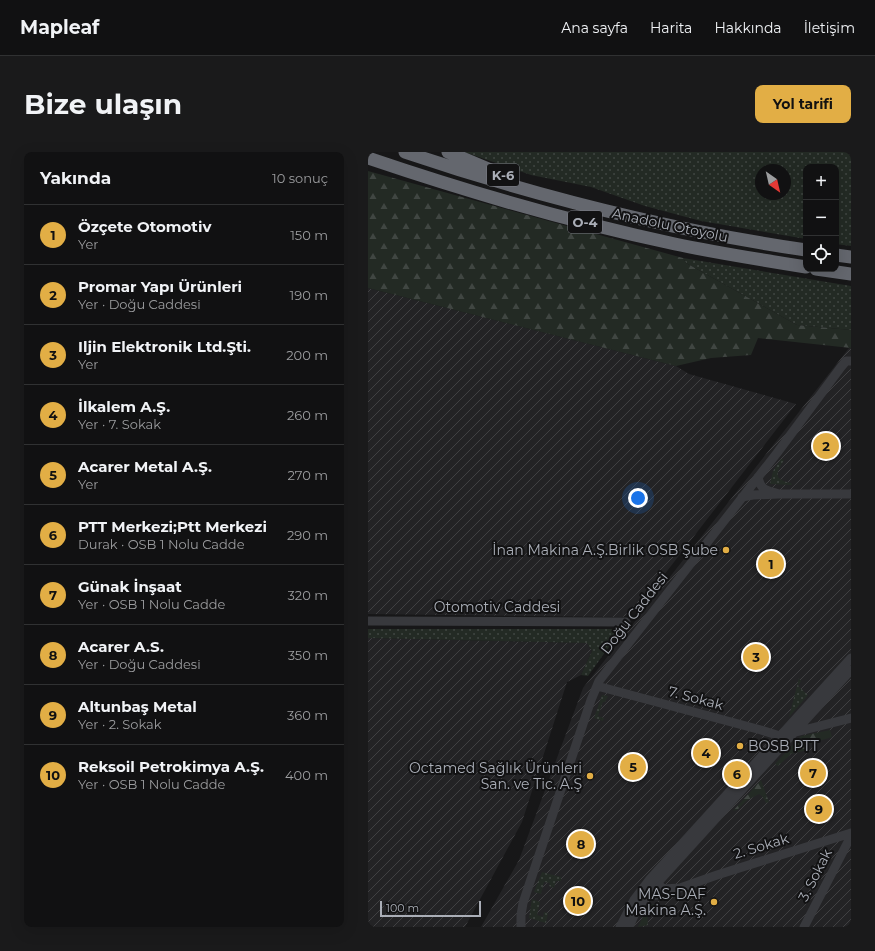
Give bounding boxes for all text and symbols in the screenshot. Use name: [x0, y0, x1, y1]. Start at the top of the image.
text: Mapleaf: [20, 16, 99, 39]
text: Ana sayfa: [561, 19, 628, 37]
text: Harita: [650, 19, 692, 37]
text: Hakkında: [714, 19, 782, 37]
text: İletişim: [804, 19, 855, 37]
button: Yol tarifi: [755, 85, 851, 123]
text: Bize ulaşın: [24, 87, 182, 121]
road number: K-6: [487, 164, 519, 186]
north arrow: [755, 164, 791, 200]
map controls: [803, 164, 839, 272]
button: +: [803, 164, 839, 200]
text: Yakında: [40, 168, 111, 188]
text: 10 sonuç: [272, 170, 328, 186]
button: −: [803, 200, 839, 236]
street label: Anadolu Otoyolu: [610, 204, 730, 246]
road number: O-4: [568, 211, 602, 233]
text: Özçete Otomotiv: [78, 217, 211, 236]
text: 1: [50, 227, 56, 243]
text: 150 m: [290, 227, 328, 243]
text: Yer: [78, 236, 99, 252]
button: locate: [803, 236, 839, 272]
text: Promar Yapı Ürünleri: [78, 277, 242, 296]
text: 2: [49, 287, 57, 303]
text: 190 m: [290, 287, 328, 303]
text: Yer · Doğu Caddesi: [78, 296, 201, 312]
text: Iljin Elektronik Ltd.Şti.: [78, 337, 251, 356]
text: 3: [49, 347, 57, 363]
text: 200 m: [286, 347, 328, 363]
text: Yer: [78, 356, 99, 372]
text: İlkalem A.Ş.: [78, 397, 170, 416]
text: 4: [49, 407, 57, 423]
text: 260 m: [287, 407, 328, 423]
text: Yer · 7. Sokak: [78, 416, 161, 432]
pin: 2: [813, 431, 839, 461]
text: Acarer Metal A.Ş.: [78, 457, 212, 476]
text: 5: [49, 467, 57, 483]
text: 270 m: [287, 467, 328, 483]
text: Yer: [78, 476, 99, 492]
your location: [628, 488, 648, 508]
text: PTT Merkezi;Ptt Merkezi: [78, 517, 267, 536]
text: 6: [49, 527, 57, 543]
text: 290 m: [287, 527, 328, 543]
text: Durak · OSB 1 Nolu Cadde: [78, 536, 245, 552]
place label: İnan Makina A.Ş.Birlik OSB Şube: [492, 541, 718, 559]
marker: İnan Makina A.Ş.Birlik OSB Şube: [721, 545, 731, 555]
pin: 1: [758, 549, 784, 579]
street label: Doğu Caddesi: [596, 568, 672, 658]
text: Günak İnşaat: [78, 577, 182, 596]
text: 7: [49, 587, 57, 603]
text: 320 m: [288, 587, 328, 603]
text: Yer · OSB 1 Nolu Cadde: [78, 596, 225, 612]
street label: Otomotiv Caddesi: [434, 598, 560, 616]
text: Acarer A.S.: [78, 637, 164, 656]
pin: 3: [743, 642, 769, 672]
text: 8: [49, 647, 57, 663]
text: 350 m: [288, 647, 328, 663]
text: Yer · Doğu Caddesi: [78, 656, 201, 672]
street label: 7. Sokak: [666, 682, 726, 714]
text: Altunbaş Metal: [78, 697, 197, 716]
text: 9: [49, 707, 57, 723]
text: 360 m: [287, 707, 328, 723]
text: Yer · 2. Sokak: [78, 716, 162, 732]
place label: BOSB PTT: [748, 737, 819, 755]
pin: 4: [693, 738, 719, 768]
marker: BOSB PTT: [735, 741, 745, 751]
pin: 5: [620, 752, 646, 782]
text: Reksoil Petrokimya A.Ş.: [78, 757, 264, 776]
pin: 7: [800, 758, 826, 788]
place label: Octamed Sağlık Ürünleri San. ve Tic. A.Ş: [409, 759, 582, 793]
pin: 6: [724, 759, 750, 789]
text: 10: [46, 767, 60, 783]
text: 400 m: [285, 767, 328, 783]
marker: Octamed Sağlık Ürünleri San. ve Tic. A.Ş: [585, 771, 595, 781]
text: Yer · OSB 1 Nolu Cadde: [78, 776, 225, 792]
pin: 9: [806, 794, 832, 824]
pin: 8: [568, 829, 594, 859]
street label: 2. Sokak: [731, 829, 791, 863]
street label: 3. Sokak: [794, 845, 836, 904]
place label: MAS-DAF Makina A.Ş.: [625, 885, 706, 919]
pin: 10: [565, 886, 591, 916]
marker: MAS-DAF Makina A.Ş.: [709, 897, 719, 907]
scale bar: [380, 899, 481, 918]
text: 100 m: [386, 901, 419, 915]

